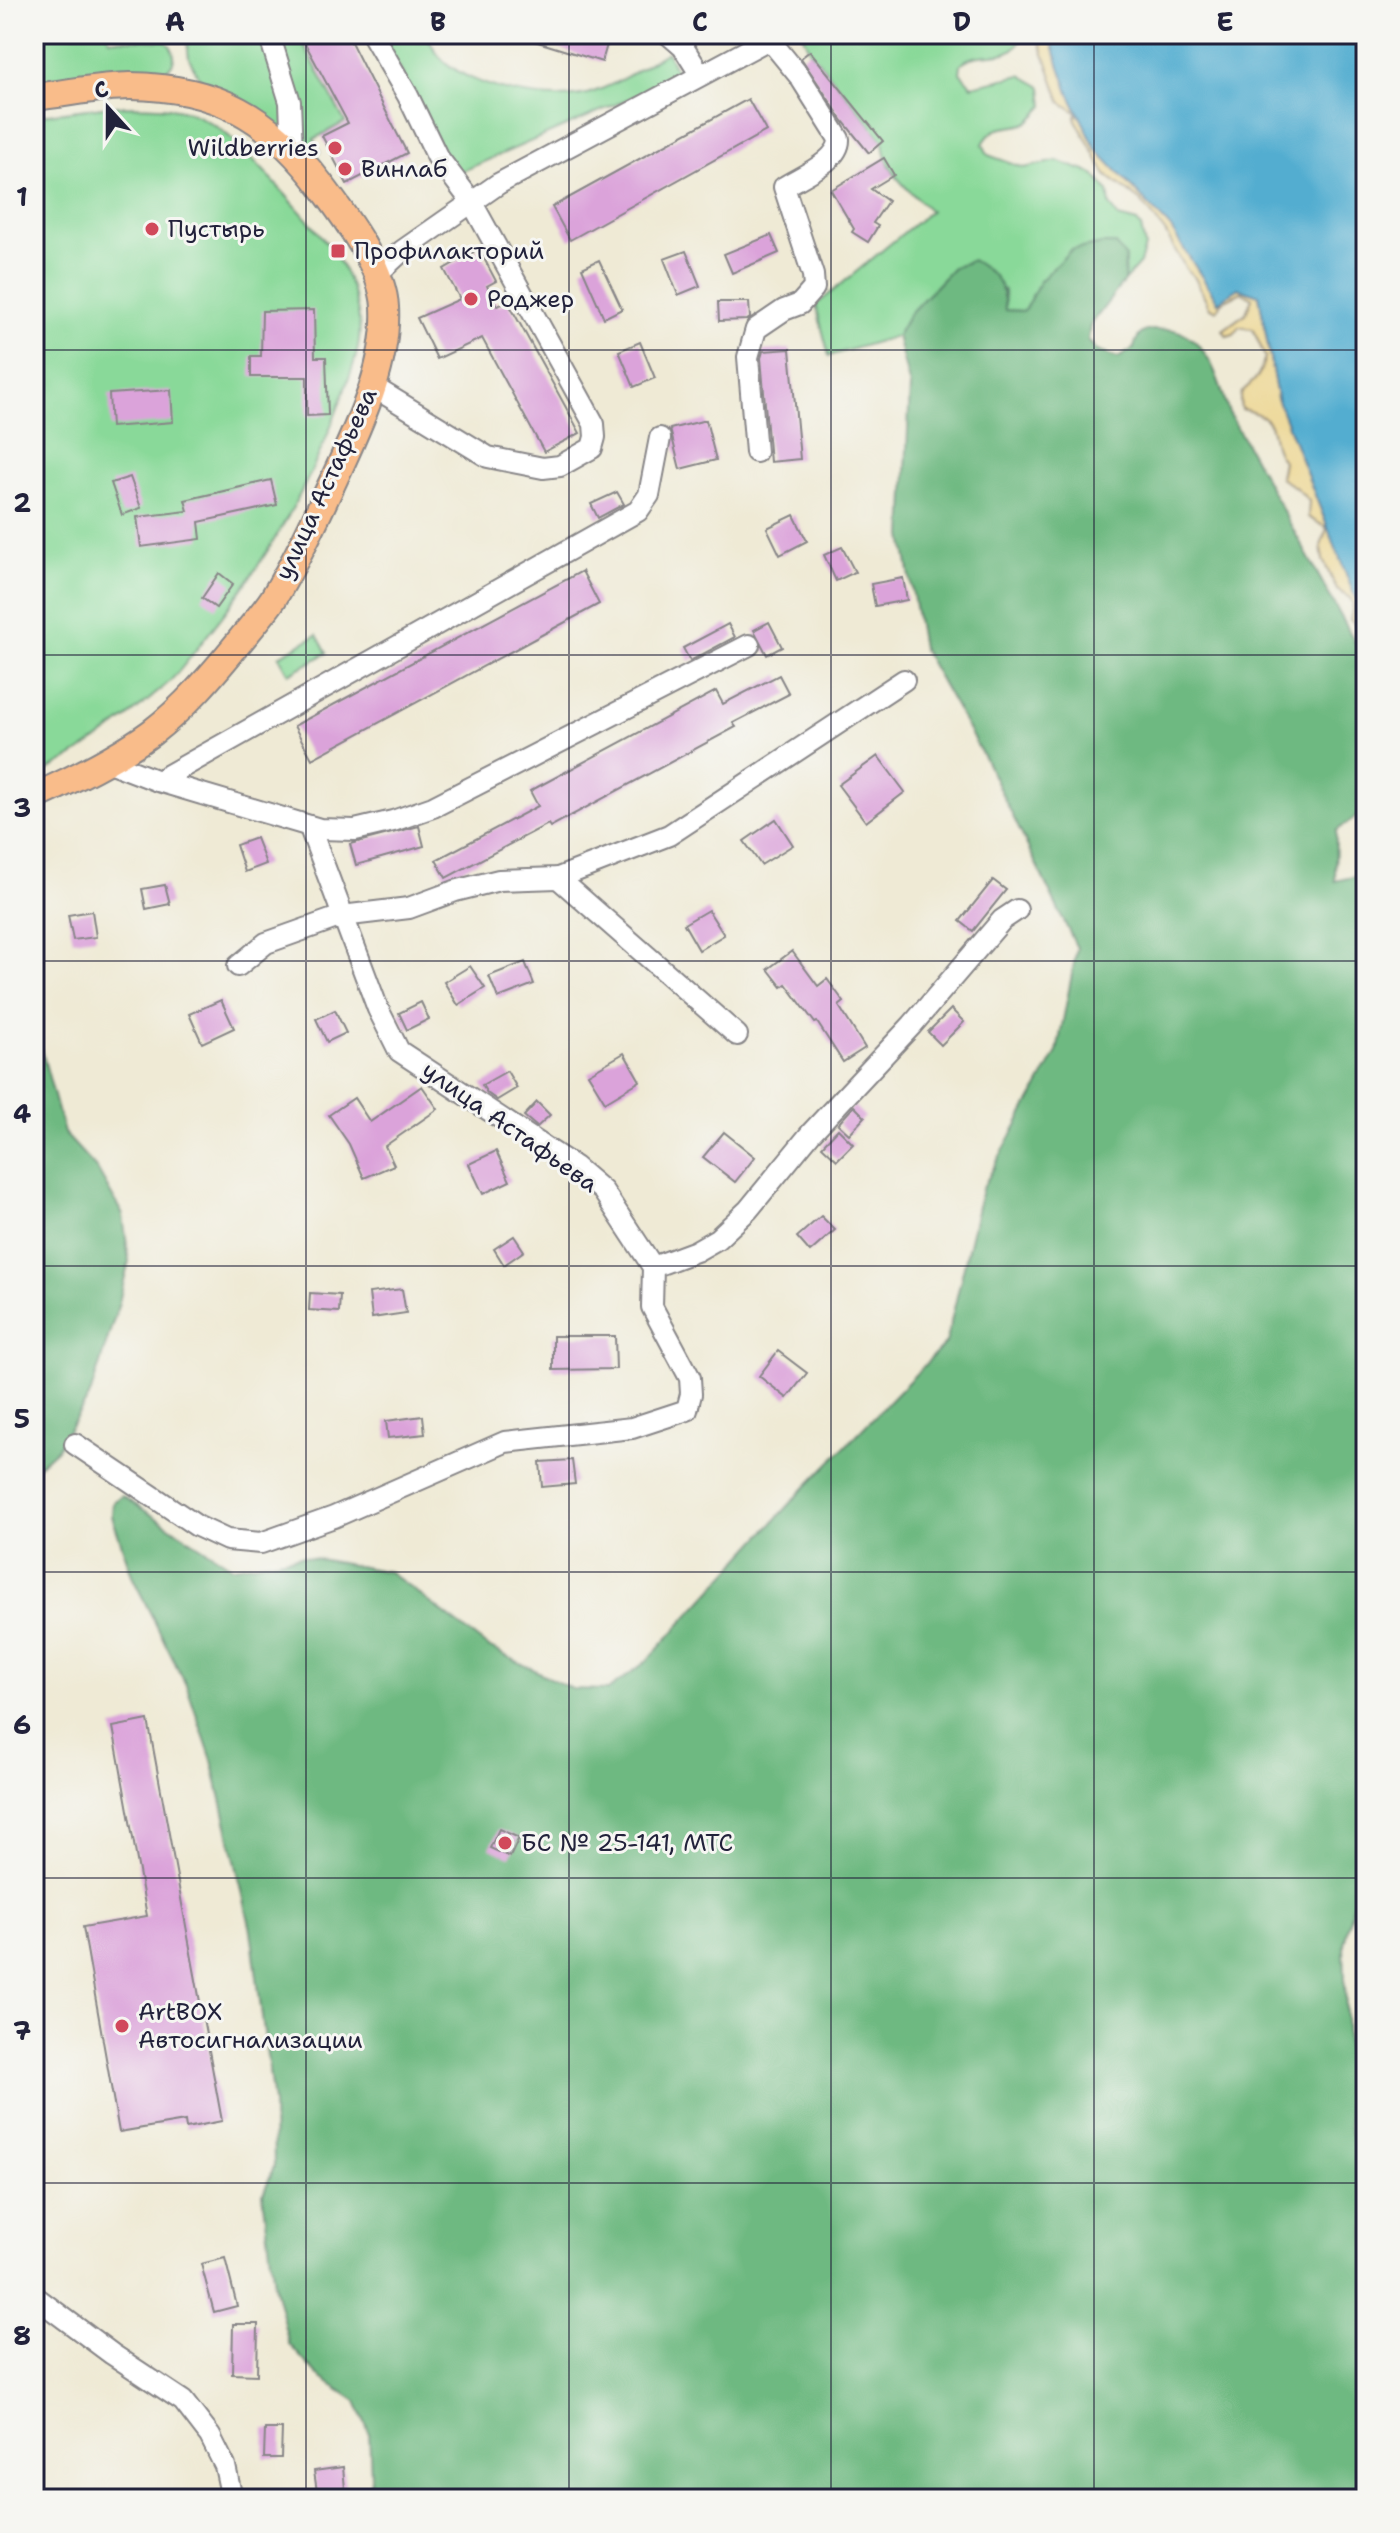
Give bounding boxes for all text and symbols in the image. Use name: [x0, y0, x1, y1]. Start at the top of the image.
text: A: [165, 4, 185, 39]
text: B: [430, 4, 446, 39]
text: C: [692, 4, 708, 39]
text: D: [953, 4, 971, 39]
text: E: [1216, 4, 1234, 39]
north arrow: [68, 68, 148, 148]
text: С: [90, 74, 113, 106]
place label: Wildberries: [187, 132, 319, 164]
marker: Wildberries: [326, 139, 344, 157]
place label: Винлаб: [361, 153, 447, 185]
marker: Винлаб: [336, 160, 354, 178]
text: 1: [16, 179, 28, 214]
place label: Пустырь: [168, 213, 265, 245]
marker: Пустырь: [143, 220, 161, 238]
place label: Профилакторий: [354, 235, 544, 267]
marker: Профилакторий: [329, 242, 347, 260]
place label: Роджер: [487, 283, 574, 315]
marker: Роджер: [462, 290, 480, 308]
street label: улица Астафьева: [268, 383, 385, 585]
text: 2: [13, 485, 31, 520]
text: 3: [13, 790, 31, 825]
street label: улица Астафьева: [416, 1054, 604, 1200]
text: 4: [13, 1096, 31, 1131]
text: 5: [14, 1401, 30, 1436]
text: 6: [13, 1707, 31, 1742]
place label: БС № 25-141, МТС: [521, 1827, 733, 1859]
marker: БС № 25-141, МТС: [496, 1834, 514, 1852]
place label: ArtBOX Автосигнализации: [138, 1996, 363, 2056]
text: 7: [13, 2013, 31, 2048]
marker: ArtBOX Автосигнализации: [113, 2017, 131, 2035]
text: 8: [13, 2318, 31, 2353]

